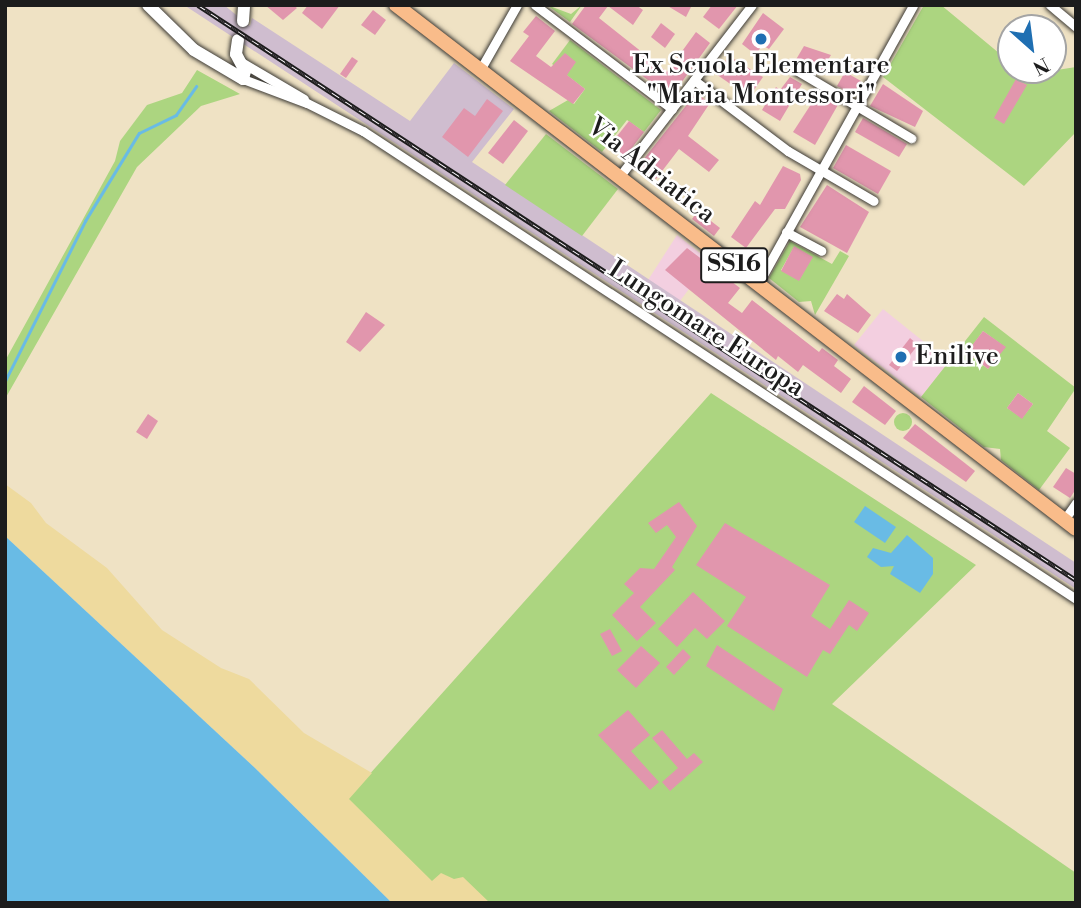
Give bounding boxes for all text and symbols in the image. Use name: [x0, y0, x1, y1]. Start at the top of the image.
north arrow: [997, 14, 1067, 84]
marker: Ex Scuola Elementare "Maria Montessori": [753, 31, 769, 47]
place label: Ex Scuola Elementare "Maria Montessori": [632, 50, 890, 112]
text: N: [1029, 52, 1053, 80]
street label: Via Adriatica: [581, 111, 721, 231]
road number: SS16: [699, 244, 769, 286]
street label: Lungomare Europa: [602, 254, 810, 404]
place label: Enilive: [915, 341, 999, 373]
marker: Enilive: [893, 349, 909, 365]

